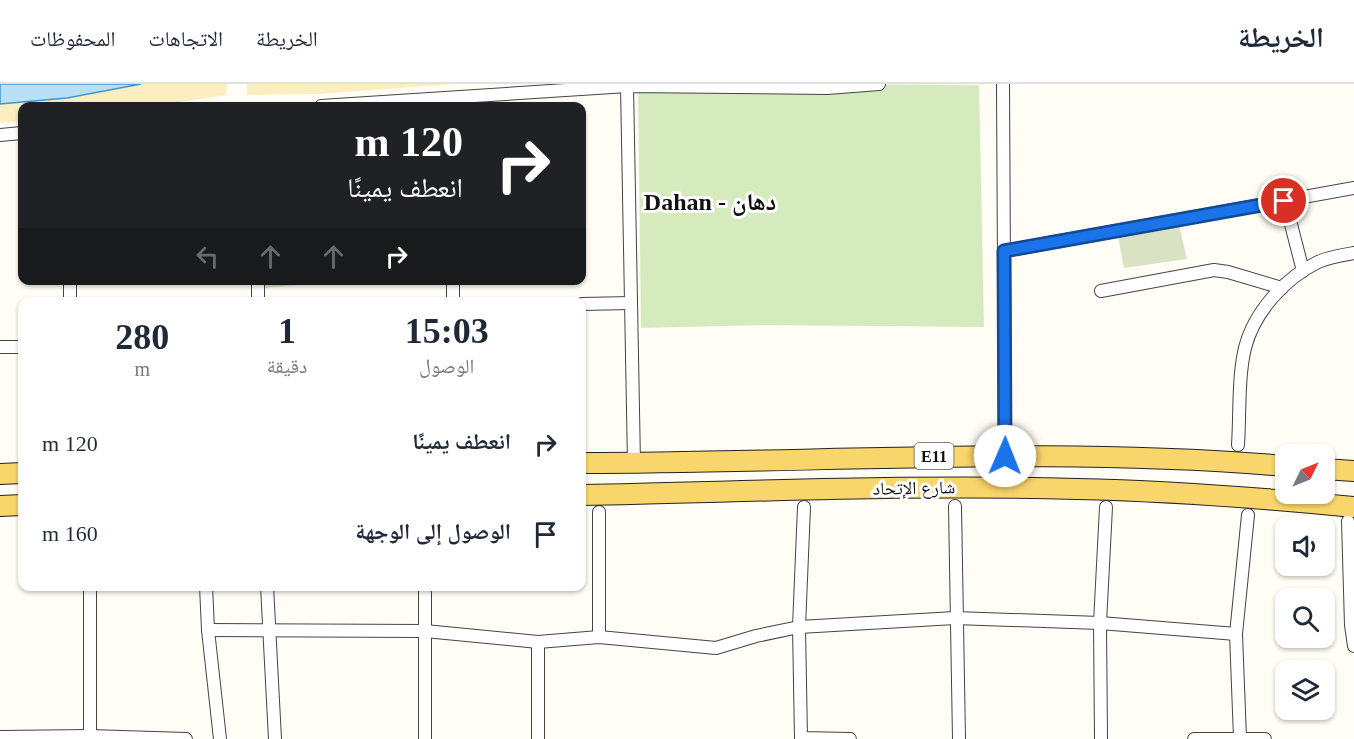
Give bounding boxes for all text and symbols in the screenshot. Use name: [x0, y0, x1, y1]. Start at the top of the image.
text: الخريطة: [1238, 22, 1324, 53]
text: المحفوظات: [30, 27, 115, 51]
text: الاتجاهات: [148, 27, 223, 51]
text: الخريطة: [256, 27, 318, 51]
text: 120 m: [355, 119, 463, 165]
icon: right: [484, 126, 562, 204]
text: انعطف يمينًا: [347, 173, 463, 203]
pin: [1258, 175, 1309, 226]
icon: arrive: [1267, 184, 1300, 217]
district label: Dahan - دهان: [644, 189, 776, 216]
icon: left: [191, 240, 224, 273]
icon: ahead: [254, 240, 287, 273]
icon: ahead: [317, 240, 350, 273]
icon: right: [380, 240, 413, 273]
text: 1: [278, 311, 296, 351]
text: 15:03: [405, 311, 489, 351]
text: 280: [115, 317, 169, 357]
text: دقيقة: [267, 355, 307, 377]
text: الوصول: [419, 355, 474, 377]
text: m: [135, 358, 150, 380]
position arrow: [973, 424, 1037, 488]
icon: right: [529, 428, 562, 461]
text: انعطف يمينًا: [412, 429, 511, 454]
text: 120 m: [42, 431, 98, 456]
road number: E11: [914, 443, 954, 469]
north arrow: [1275, 444, 1335, 504]
map controls: [1275, 444, 1335, 720]
street label: شارع الإتحاد: [873, 477, 955, 500]
button: sound: [1275, 516, 1335, 576]
icon: arrive: [529, 518, 562, 551]
text: الوصول إلى الوجهة: [355, 519, 511, 544]
text: 160 m: [42, 521, 98, 546]
button: search: [1275, 588, 1335, 648]
button: layers: [1275, 660, 1335, 720]

